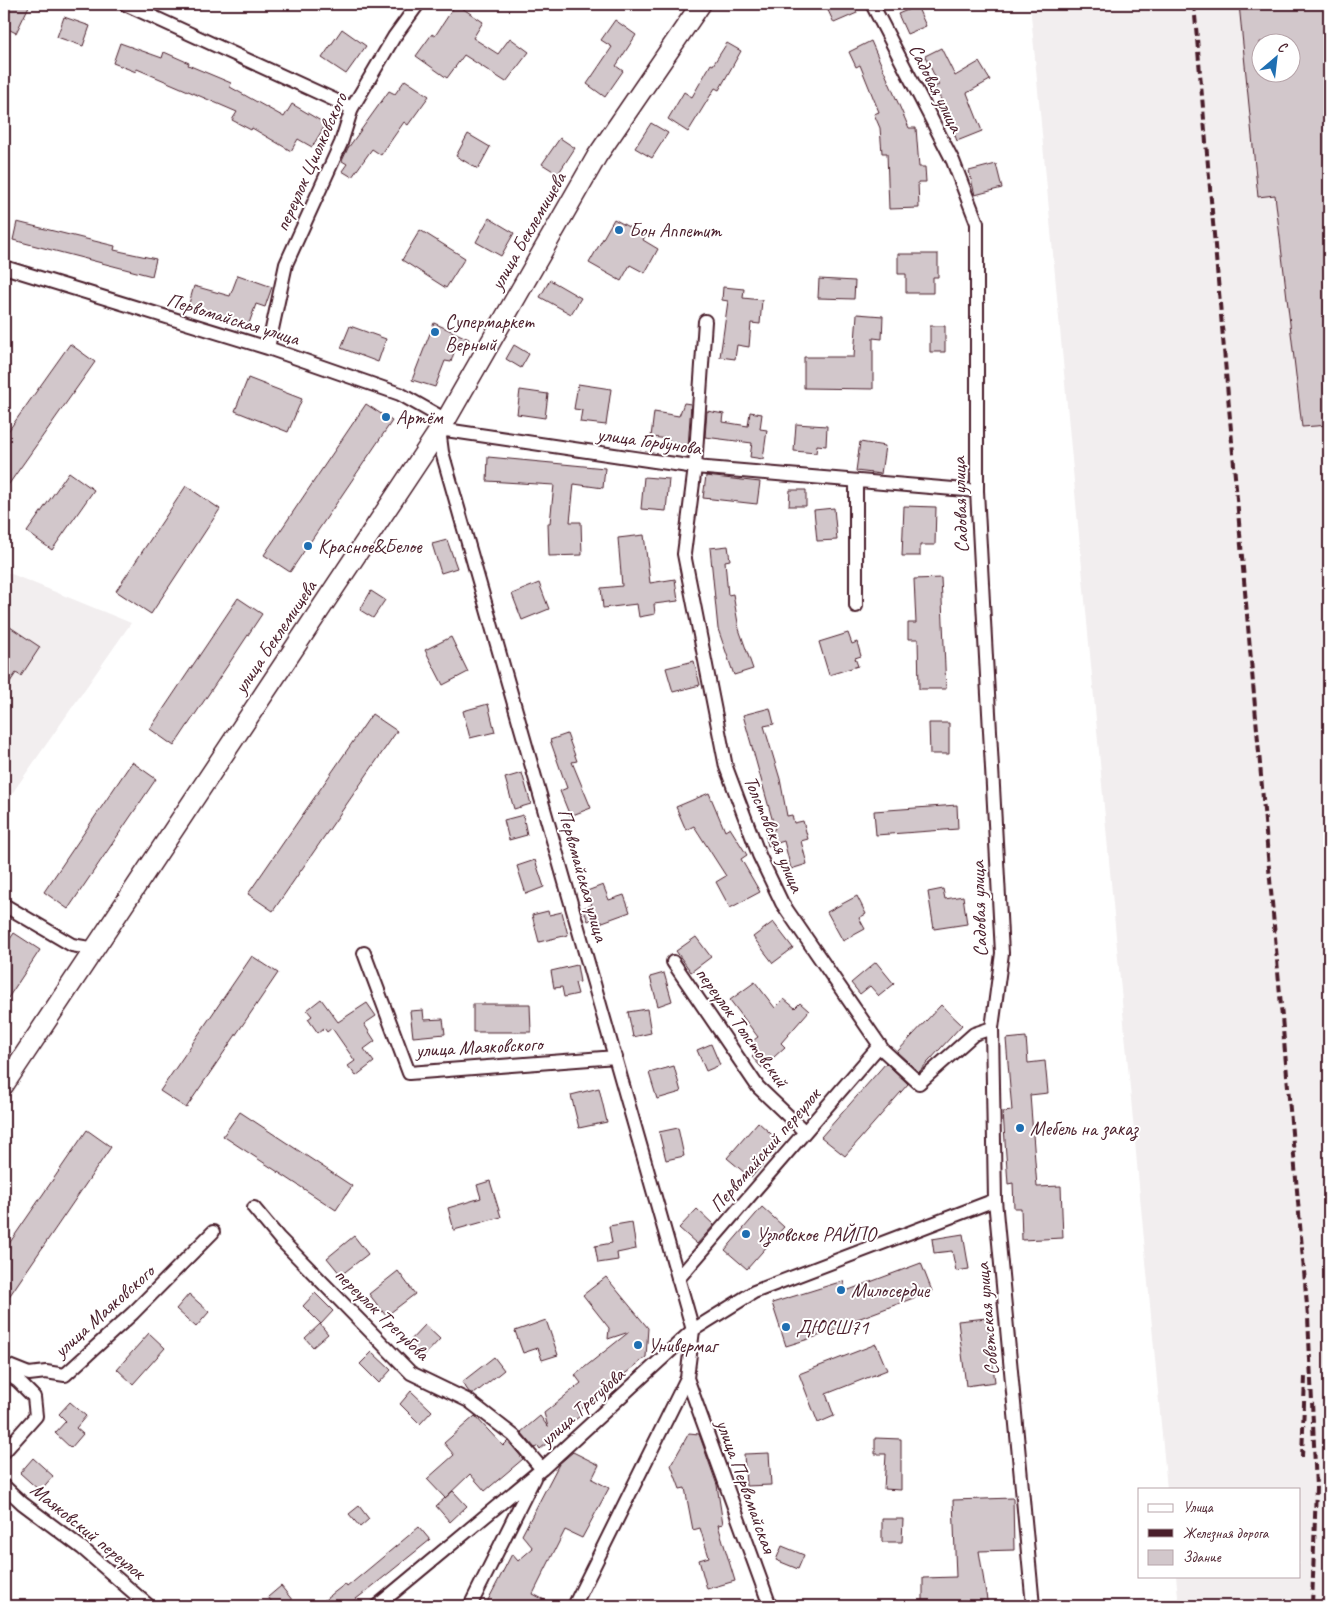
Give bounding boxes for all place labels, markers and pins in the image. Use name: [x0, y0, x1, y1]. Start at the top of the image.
place label: Бон Аппетит: [629, 218, 723, 243]
marker: Бон Аппетит: [613, 224, 625, 236]
place label: Супермаркет Верный: [445, 309, 535, 357]
marker: Супермаркет Верный: [429, 326, 441, 338]
place label: Артём: [396, 405, 444, 430]
marker: Артём: [380, 411, 392, 423]
place label: Красное&Белое: [318, 534, 423, 559]
marker: Красное&Белое: [302, 540, 314, 552]
place label: Мебель на заказ: [1030, 1116, 1139, 1142]
marker: Мебель на заказ: [1014, 1122, 1026, 1134]
place label: Узловское РАЙПО: [756, 1222, 878, 1248]
marker: Узловское РАЙПО: [740, 1228, 752, 1240]
place label: Милосердие: [851, 1278, 931, 1303]
marker: Милосердие: [835, 1284, 847, 1296]
place label: ДЮСШ71: [796, 1315, 870, 1340]
marker: ДЮСШ71: [780, 1321, 792, 1333]
place label: Универмаг: [648, 1333, 720, 1358]
marker: Универмаг: [632, 1339, 644, 1351]

